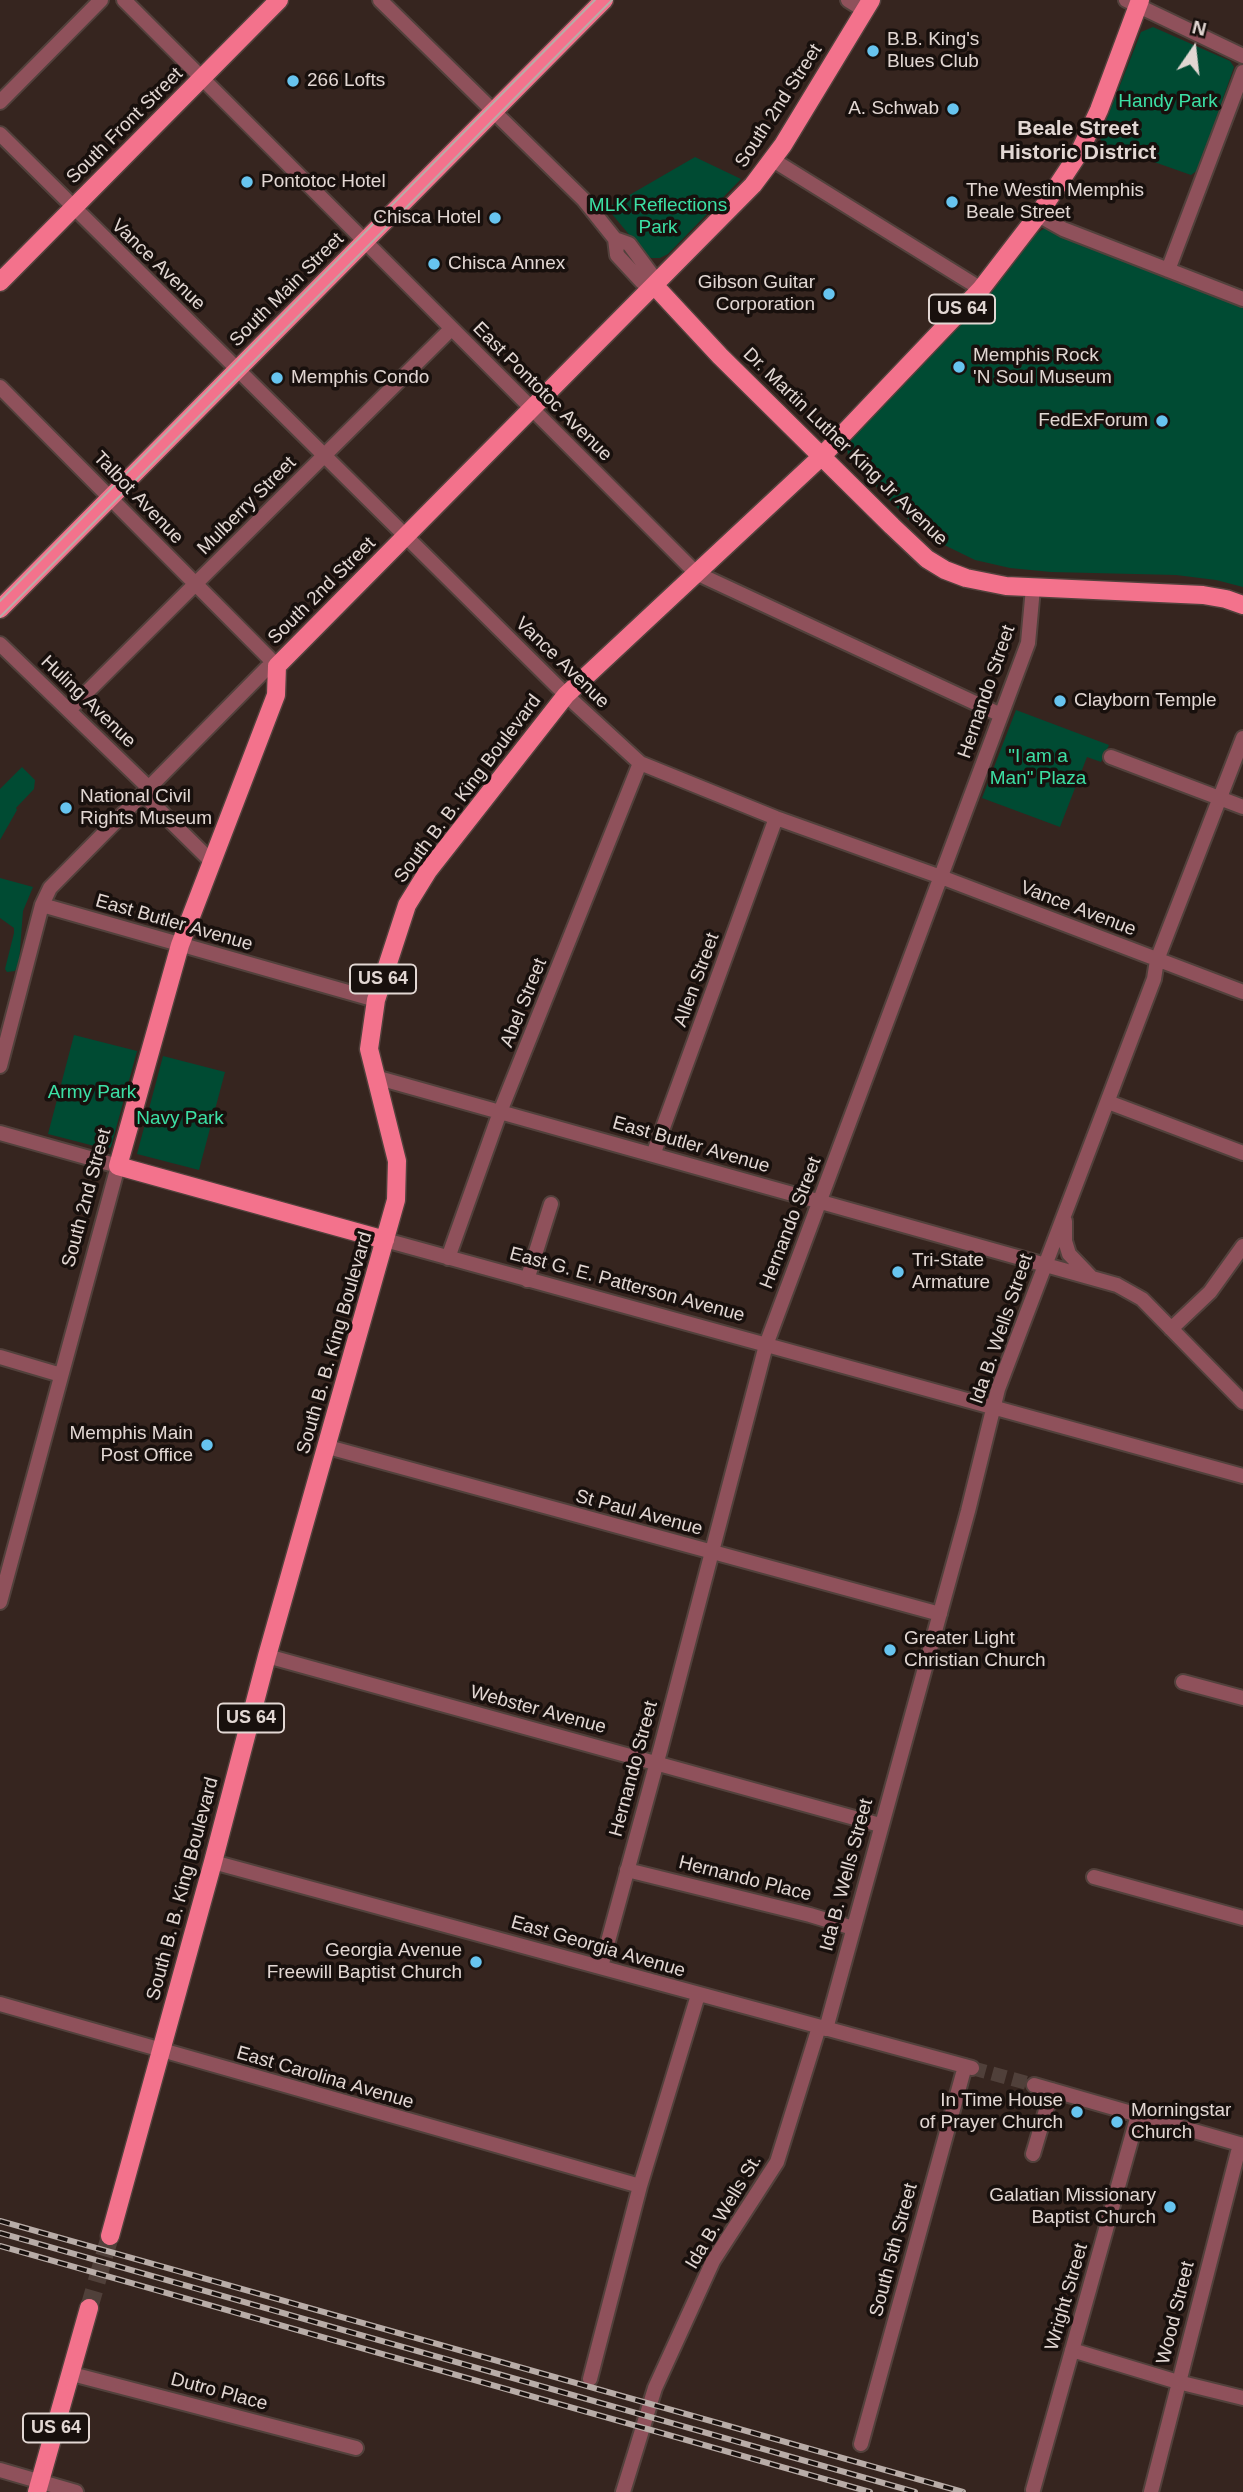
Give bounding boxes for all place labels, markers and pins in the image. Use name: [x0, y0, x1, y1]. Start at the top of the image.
place label: B.B. King's Blues Club: [887, 29, 979, 73]
marker: B.B. King's Blues Club: [865, 43, 881, 59]
place label: 266 Lofts: [307, 70, 385, 92]
marker: 266 Lofts: [285, 73, 301, 89]
place label: A. Schwab: [848, 98, 939, 120]
marker: A. Schwab: [945, 101, 961, 117]
place label: Pontotoc Hotel: [261, 171, 386, 193]
marker: Pontotoc Hotel: [239, 174, 255, 190]
place label: The Westin Memphis Beale Street: [966, 180, 1144, 224]
marker: The Westin Memphis Beale Street: [944, 194, 960, 210]
place label: Chisca Hotel: [373, 207, 481, 229]
marker: Chisca Hotel: [487, 210, 503, 226]
place label: Chisca Annex: [448, 253, 565, 275]
marker: Chisca Annex: [426, 256, 442, 272]
place label: Gibson Guitar Corporation: [698, 272, 815, 316]
marker: Gibson Guitar Corporation: [821, 286, 837, 302]
place label: Memphis Rock 'N Soul Museum: [973, 345, 1112, 389]
marker: Memphis Rock 'N Soul Museum: [951, 359, 967, 375]
place label: Memphis Condo: [291, 367, 429, 389]
marker: Memphis Condo: [269, 370, 285, 386]
place label: FedExForum: [1038, 410, 1148, 432]
marker: FedExForum: [1154, 413, 1170, 429]
place label: Clayborn Temple: [1074, 690, 1217, 712]
marker: Clayborn Temple: [1052, 693, 1068, 709]
place label: National Civil Rights Museum: [80, 786, 212, 830]
marker: National Civil Rights Museum: [58, 800, 74, 816]
place label: Tri-State Armature: [912, 1250, 990, 1294]
marker: Tri-State Armature: [890, 1264, 906, 1280]
place label: Memphis Main Post Office: [69, 1423, 193, 1467]
marker: Memphis Main Post Office: [199, 1437, 215, 1453]
place label: Greater Light Christian Church: [904, 1628, 1045, 1672]
marker: Greater Light Christian Church: [882, 1642, 898, 1658]
place label: Georgia Avenue Freewill Baptist Church: [267, 1940, 462, 1984]
marker: Georgia Avenue Freewill Baptist Church: [468, 1954, 484, 1970]
place label: In Time House of Prayer Church: [919, 2090, 1063, 2134]
place label: Morningstar Church: [1131, 2100, 1231, 2144]
marker: In Time House of Prayer Church: [1069, 2104, 1085, 2120]
marker: Morningstar Church: [1109, 2114, 1125, 2130]
place label: Galatian Missionary Baptist Church: [989, 2185, 1156, 2229]
marker: Galatian Missionary Baptist Church: [1162, 2199, 1178, 2215]

